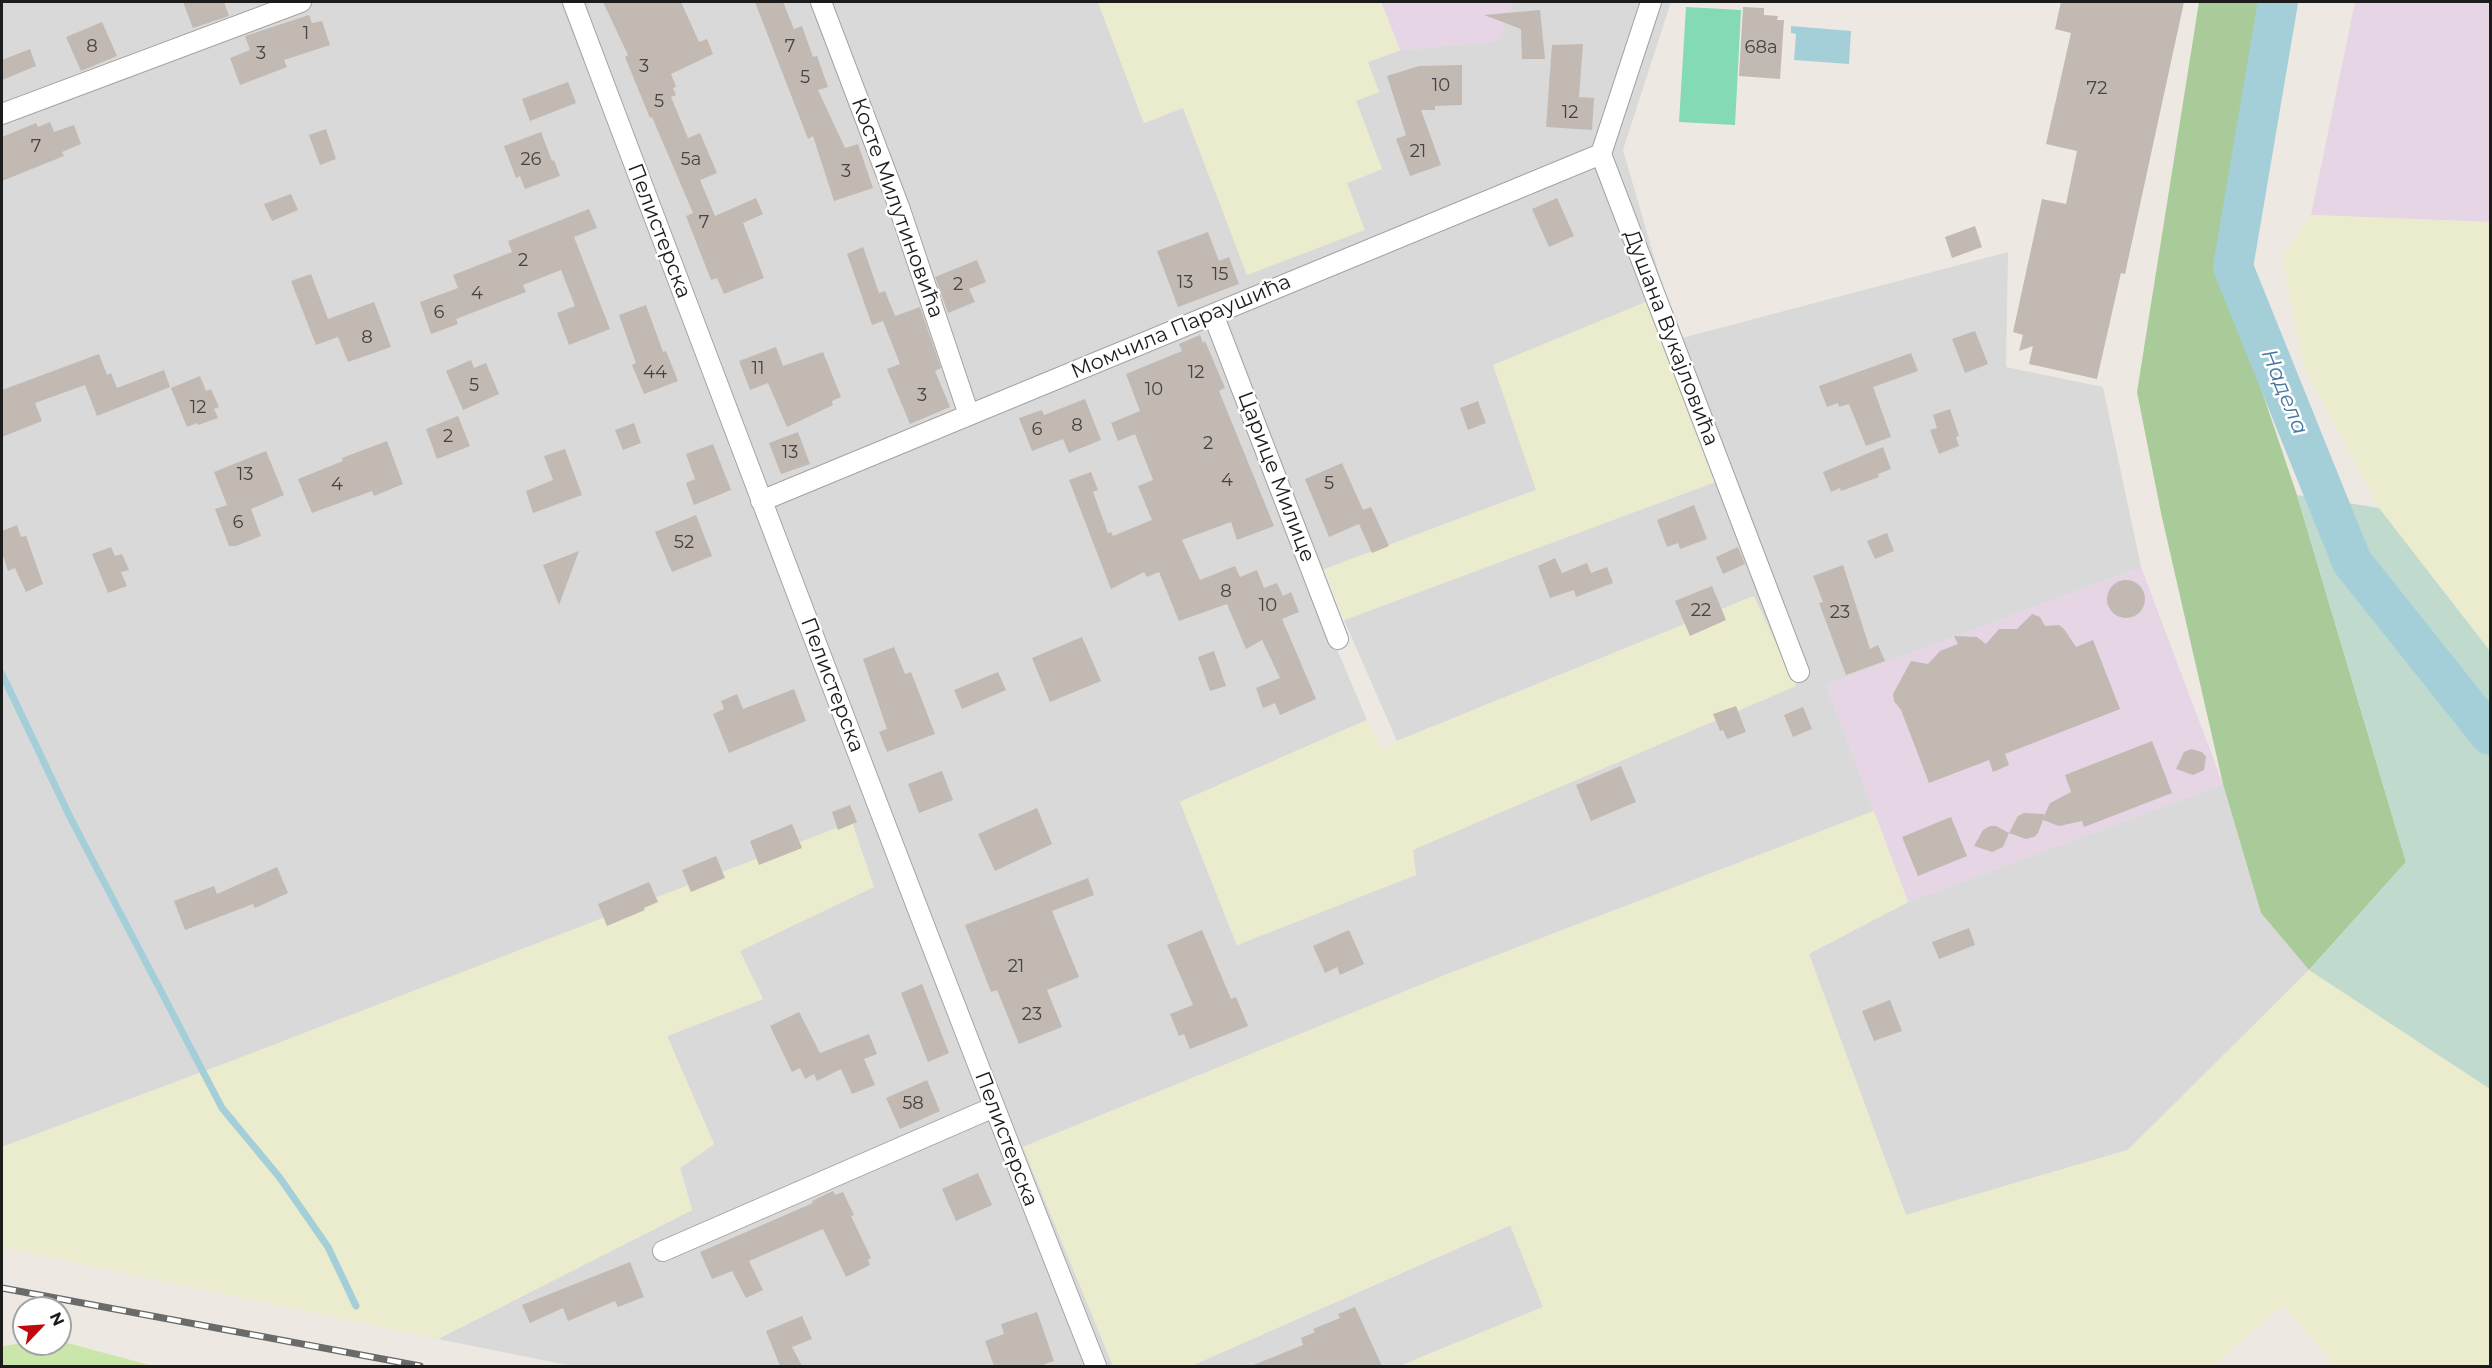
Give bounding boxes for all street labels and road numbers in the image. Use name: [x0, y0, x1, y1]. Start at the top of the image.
street label: Косте Милутиновића: [845, 95, 949, 321]
street label: Пелистерска: [622, 160, 696, 302]
street label: Душана Вукајловића: [1618, 227, 1724, 449]
street label: Момчила Параушића: [1067, 269, 1295, 385]
street label: Царице Милице: [1232, 388, 1320, 566]
street label: Пелистерска: [795, 614, 869, 756]
street label: Пелистерска: [969, 1068, 1043, 1210]

